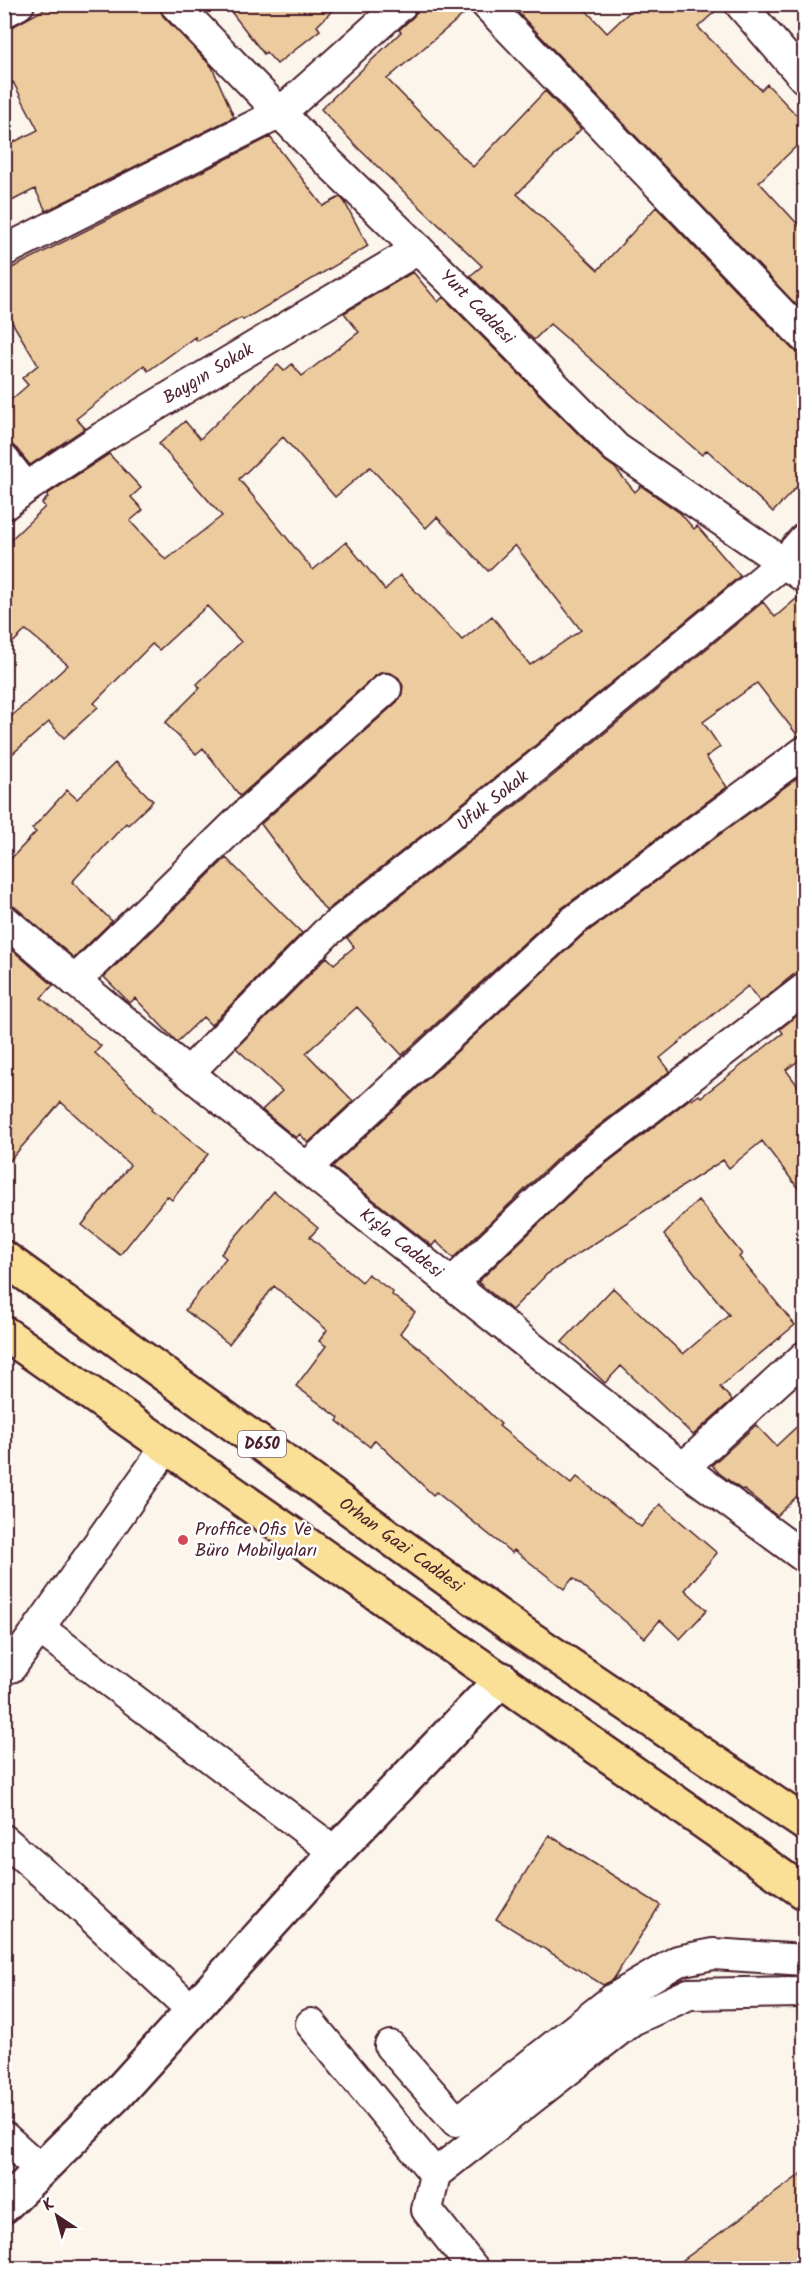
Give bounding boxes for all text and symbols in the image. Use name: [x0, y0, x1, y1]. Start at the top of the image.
street label: Yurt Caddesi: [433, 263, 522, 352]
street label: Baygın Sokak: [157, 335, 260, 413]
street label: Ufuk Sokak: [451, 763, 536, 839]
street label: Kışla Caddesi: [353, 1201, 450, 1287]
road number: D650: [238, 1431, 286, 1457]
street label: Orhan Gazi Caddesi: [332, 1490, 470, 1601]
place label: Proffice Ofis Ve Büro Mobilyaları: [195, 1516, 317, 1566]
marker: Proffice Ofis Ve Büro Mobilyaları: [176, 1533, 190, 1547]
north arrow: [27, 2186, 87, 2246]
text: K: [38, 2192, 61, 2218]

